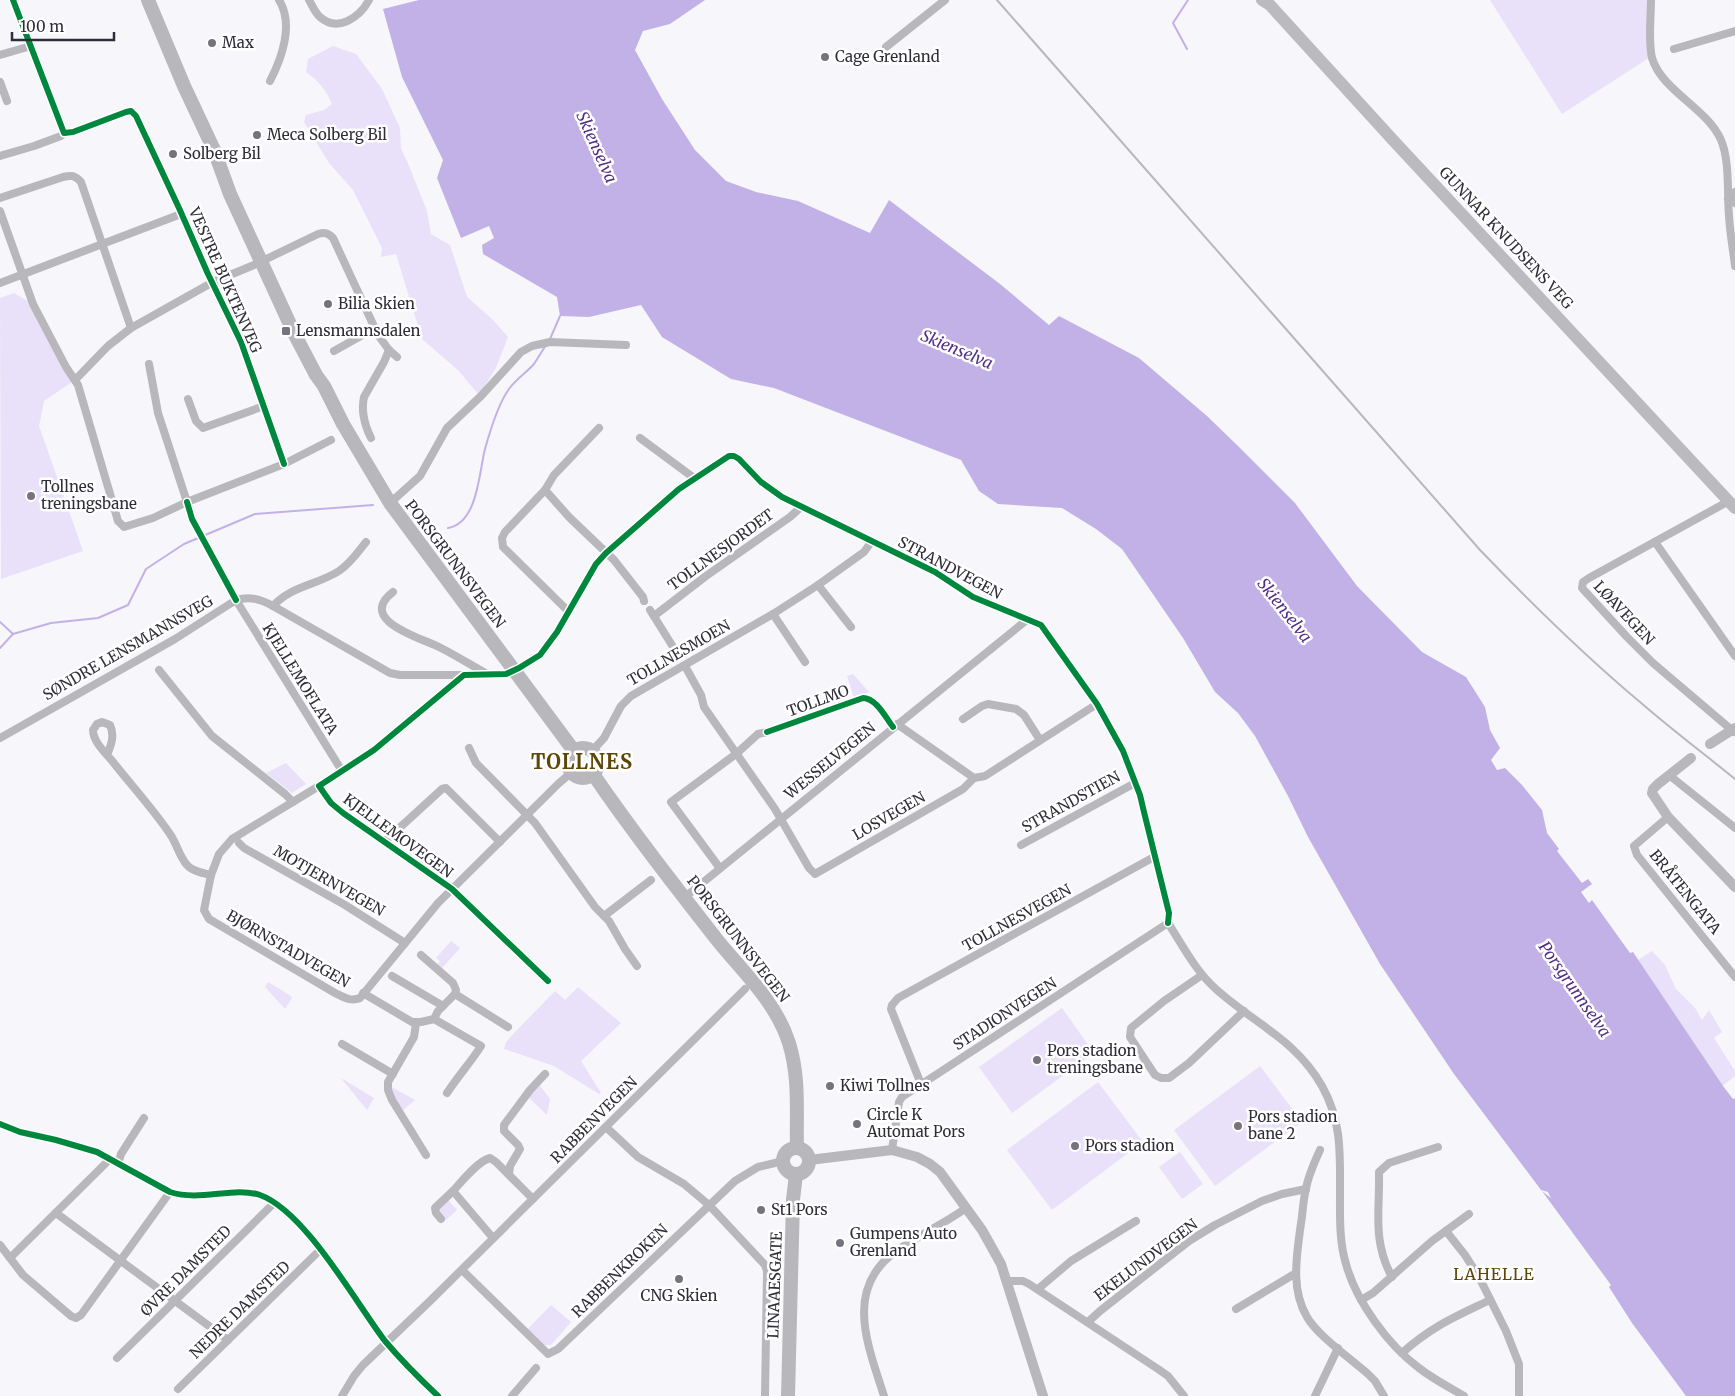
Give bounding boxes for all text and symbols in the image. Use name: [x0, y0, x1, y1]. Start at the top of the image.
scale bar: [12, 10, 115, 42]
text: 100 m: [20, 17, 64, 36]
place label: Max: [222, 33, 254, 52]
marker: Max: [206, 37, 218, 49]
place label: Cage Grenland: [835, 47, 940, 66]
marker: Cage Grenland: [819, 51, 831, 63]
water label: Skienselva: [572, 108, 622, 186]
place label: Meca Solberg Bil: [267, 125, 387, 144]
marker: Meca Solberg Bil: [251, 129, 263, 141]
place label: Solberg Bil: [183, 144, 261, 163]
marker: Solberg Bil: [167, 148, 179, 160]
street label: GUNNAR KNUDSENS VEG: [1435, 163, 1577, 313]
street label: VESTRE BUKTENVEG: [184, 203, 266, 356]
place label: Bilia Skien: [338, 294, 415, 313]
marker: Bilia Skien: [322, 298, 334, 310]
place label: Lensmannsdalen: [296, 321, 420, 340]
marker: Lensmannsdalen: [280, 325, 292, 337]
water label: Skienselva: [918, 325, 996, 373]
place label: Tollnes treningsbane: [41, 477, 137, 513]
marker: Tollnes treningsbane: [25, 490, 37, 502]
street label: PORSGRUNNSVEGEN: [401, 496, 510, 632]
street label: TOLLNESJORDET: [664, 504, 778, 594]
street label: STRANDVEGEN: [895, 532, 1006, 603]
water label: Skienselva: [1254, 574, 1316, 646]
street label: LØAVEGEN: [1590, 577, 1659, 649]
street label: SØNDRE LENSMANNSVEG: [39, 591, 216, 704]
street label: TOLLNESMOEN: [624, 615, 734, 690]
street label: KJELLEMOFLATA: [259, 620, 343, 738]
street label: TOLLMO: [784, 680, 852, 721]
street label: WESSELVEGEN: [780, 718, 879, 804]
district label: TOLLNES: [531, 749, 633, 774]
street label: STRANDSTIEN: [1018, 767, 1124, 836]
street label: LOSVEGEN: [849, 787, 929, 844]
street label: KJELLEMOVEGEN: [340, 789, 457, 882]
street label: MOTJERNVEGEN: [270, 841, 389, 920]
street label: BRÅTENGATA: [1646, 844, 1727, 938]
street label: PORSGRUNNSVEGEN: [683, 872, 794, 1006]
street label: TOLLNESVEGEN: [959, 880, 1075, 955]
street label: BJØRNSTADVEGEN: [223, 906, 354, 992]
water label: Porsgrunnselva: [1535, 937, 1615, 1041]
street label: STADIONVEGEN: [949, 973, 1060, 1054]
place label: Pors stadion treningsbane: [1047, 1041, 1143, 1077]
marker: Pors stadion treningsbane: [1031, 1054, 1043, 1066]
street label: RABBENVEGEN: [546, 1072, 641, 1167]
place label: Kiwi Tollnes: [840, 1076, 930, 1095]
marker: Kiwi Tollnes: [824, 1080, 836, 1092]
place label: Circle K Automat Pors: [866, 1105, 965, 1141]
place label: Pors stadion bane 2: [1247, 1107, 1338, 1143]
marker: Circle K Automat Pors: [851, 1118, 863, 1130]
marker: Pors stadion bane 2: [1232, 1120, 1244, 1132]
place label: Pors stadion: [1085, 1136, 1175, 1155]
marker: Pors stadion: [1069, 1140, 1081, 1152]
place label: St1 Pors: [771, 1200, 828, 1219]
marker: St1 Pors: [755, 1204, 767, 1216]
street label: EKELUNDVEGEN: [1090, 1214, 1202, 1305]
street label: RABBENKROKEN: [568, 1220, 672, 1321]
street label: ØVRE DAMSTED: [136, 1221, 235, 1320]
place label: Gumpens Auto Grenland: [850, 1224, 957, 1260]
street label: LINAAESGATE: [763, 1231, 786, 1339]
marker: Gumpens Auto Grenland: [834, 1237, 846, 1249]
street label: NEDRE DAMSTED: [185, 1257, 294, 1362]
district label: LAHELLE: [1453, 1264, 1535, 1284]
marker: CNG Skien: [673, 1273, 685, 1285]
place label: CNG Skien: [641, 1286, 717, 1305]

